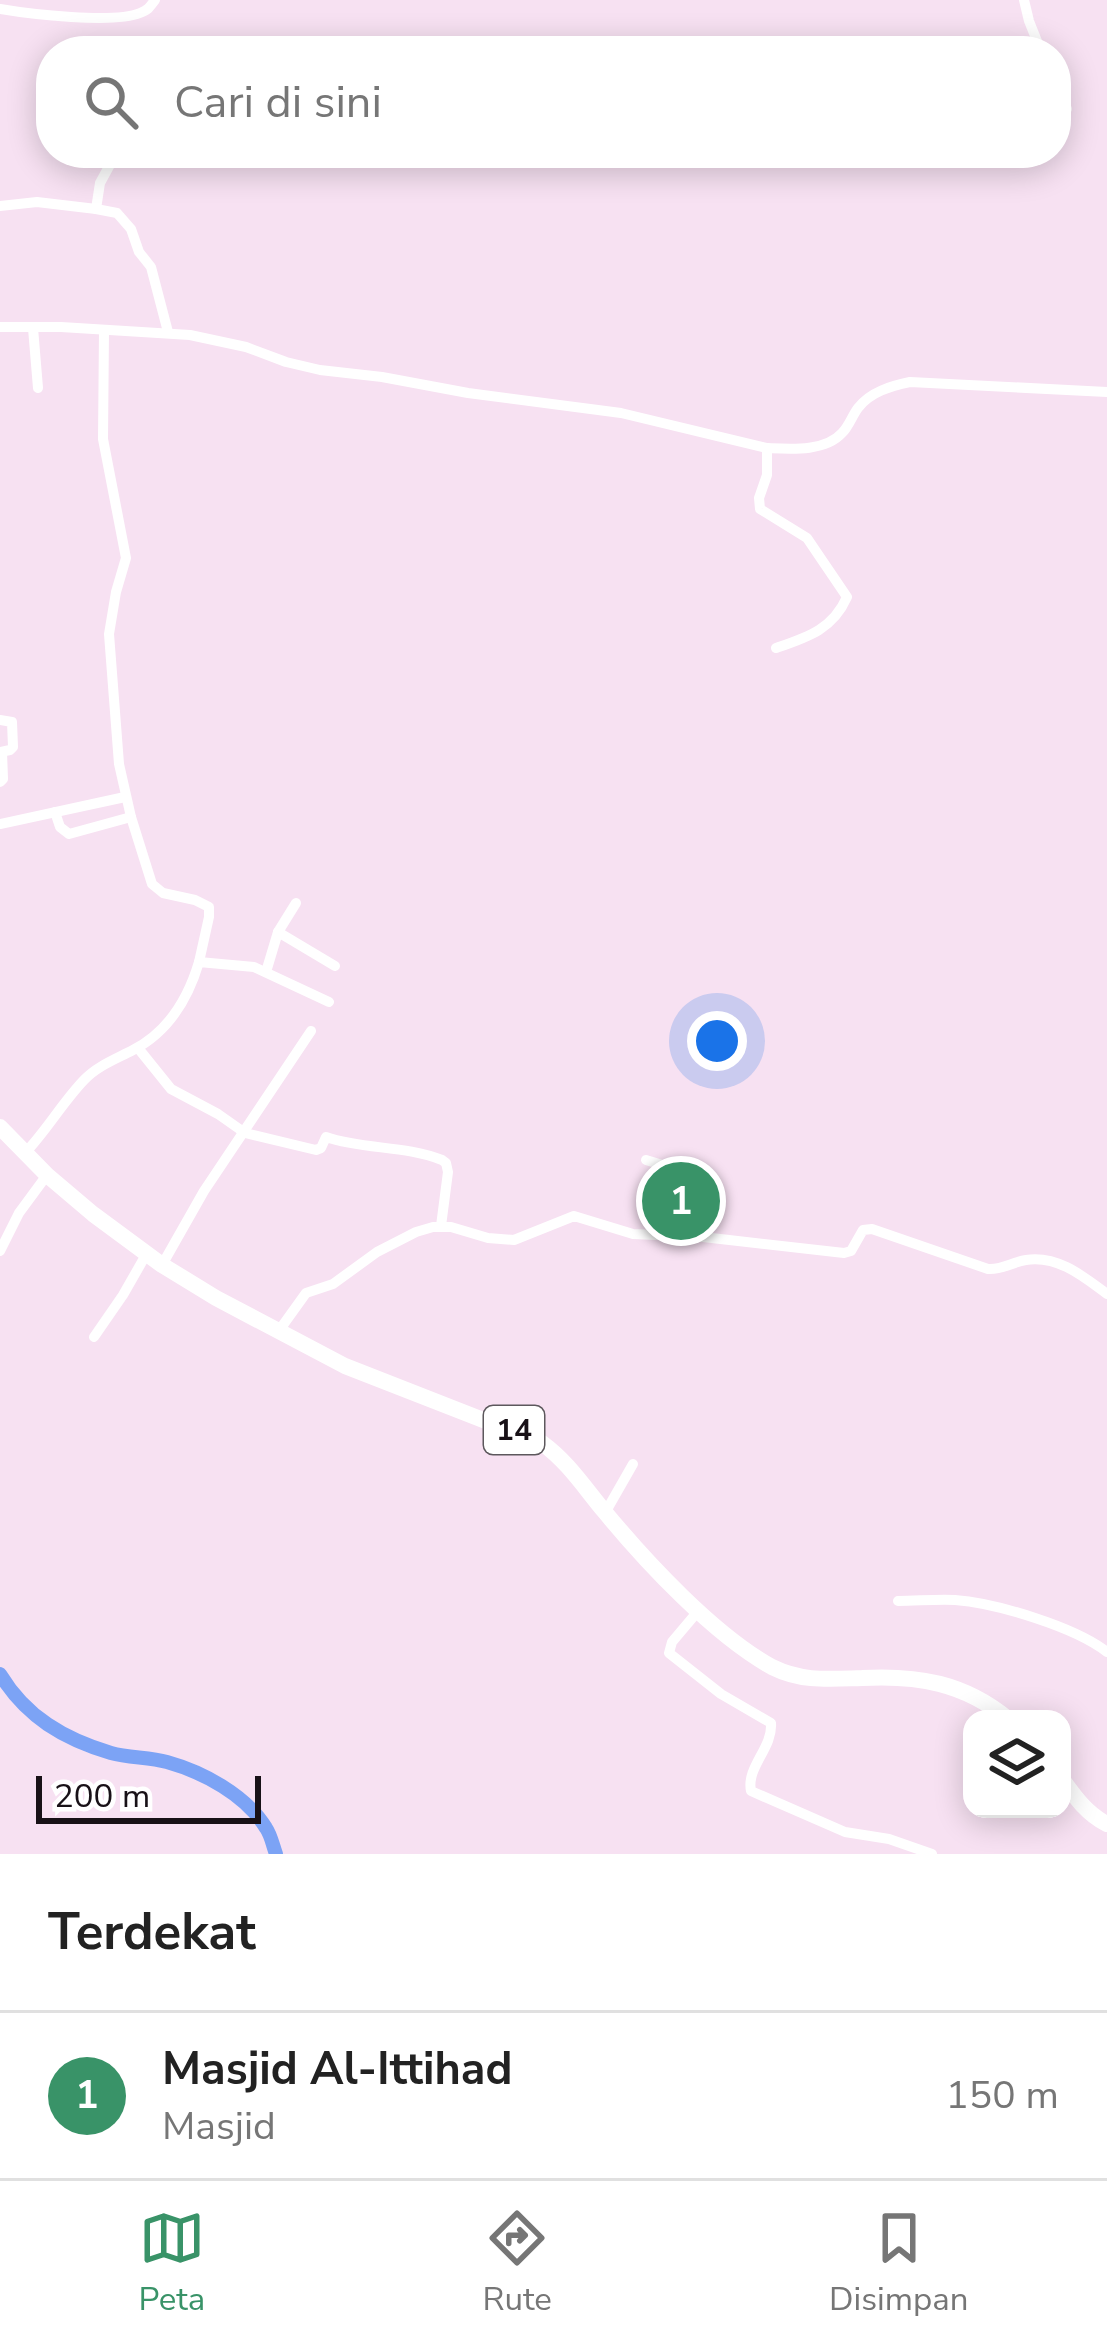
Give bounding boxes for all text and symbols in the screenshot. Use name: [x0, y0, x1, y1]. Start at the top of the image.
search box: [36, 36, 1071, 168]
icon: search: [78, 69, 144, 135]
text: Cari di sini: [174, 72, 382, 133]
your location: [687, 1011, 747, 1071]
pin: 1: [642, 1156, 720, 1246]
road number: 14: [484, 1406, 544, 1454]
map controls: [963, 1710, 1071, 1818]
button: layers: [963, 1710, 1071, 1818]
scale bar: [36, 1770, 261, 1823]
text: 200 m: [54, 1774, 150, 1819]
text: Terdekat: [48, 1897, 256, 1967]
text: Masjid Al-Ittihad: [162, 2039, 512, 2100]
text: 1: [75, 2069, 99, 2122]
text: 150 m: [945, 2069, 1059, 2122]
text: Masjid: [162, 2100, 276, 2153]
tab: Peta: [139, 2205, 205, 2322]
tab: Rute: [482, 2205, 552, 2322]
tab: Disimpan: [829, 2205, 968, 2322]

